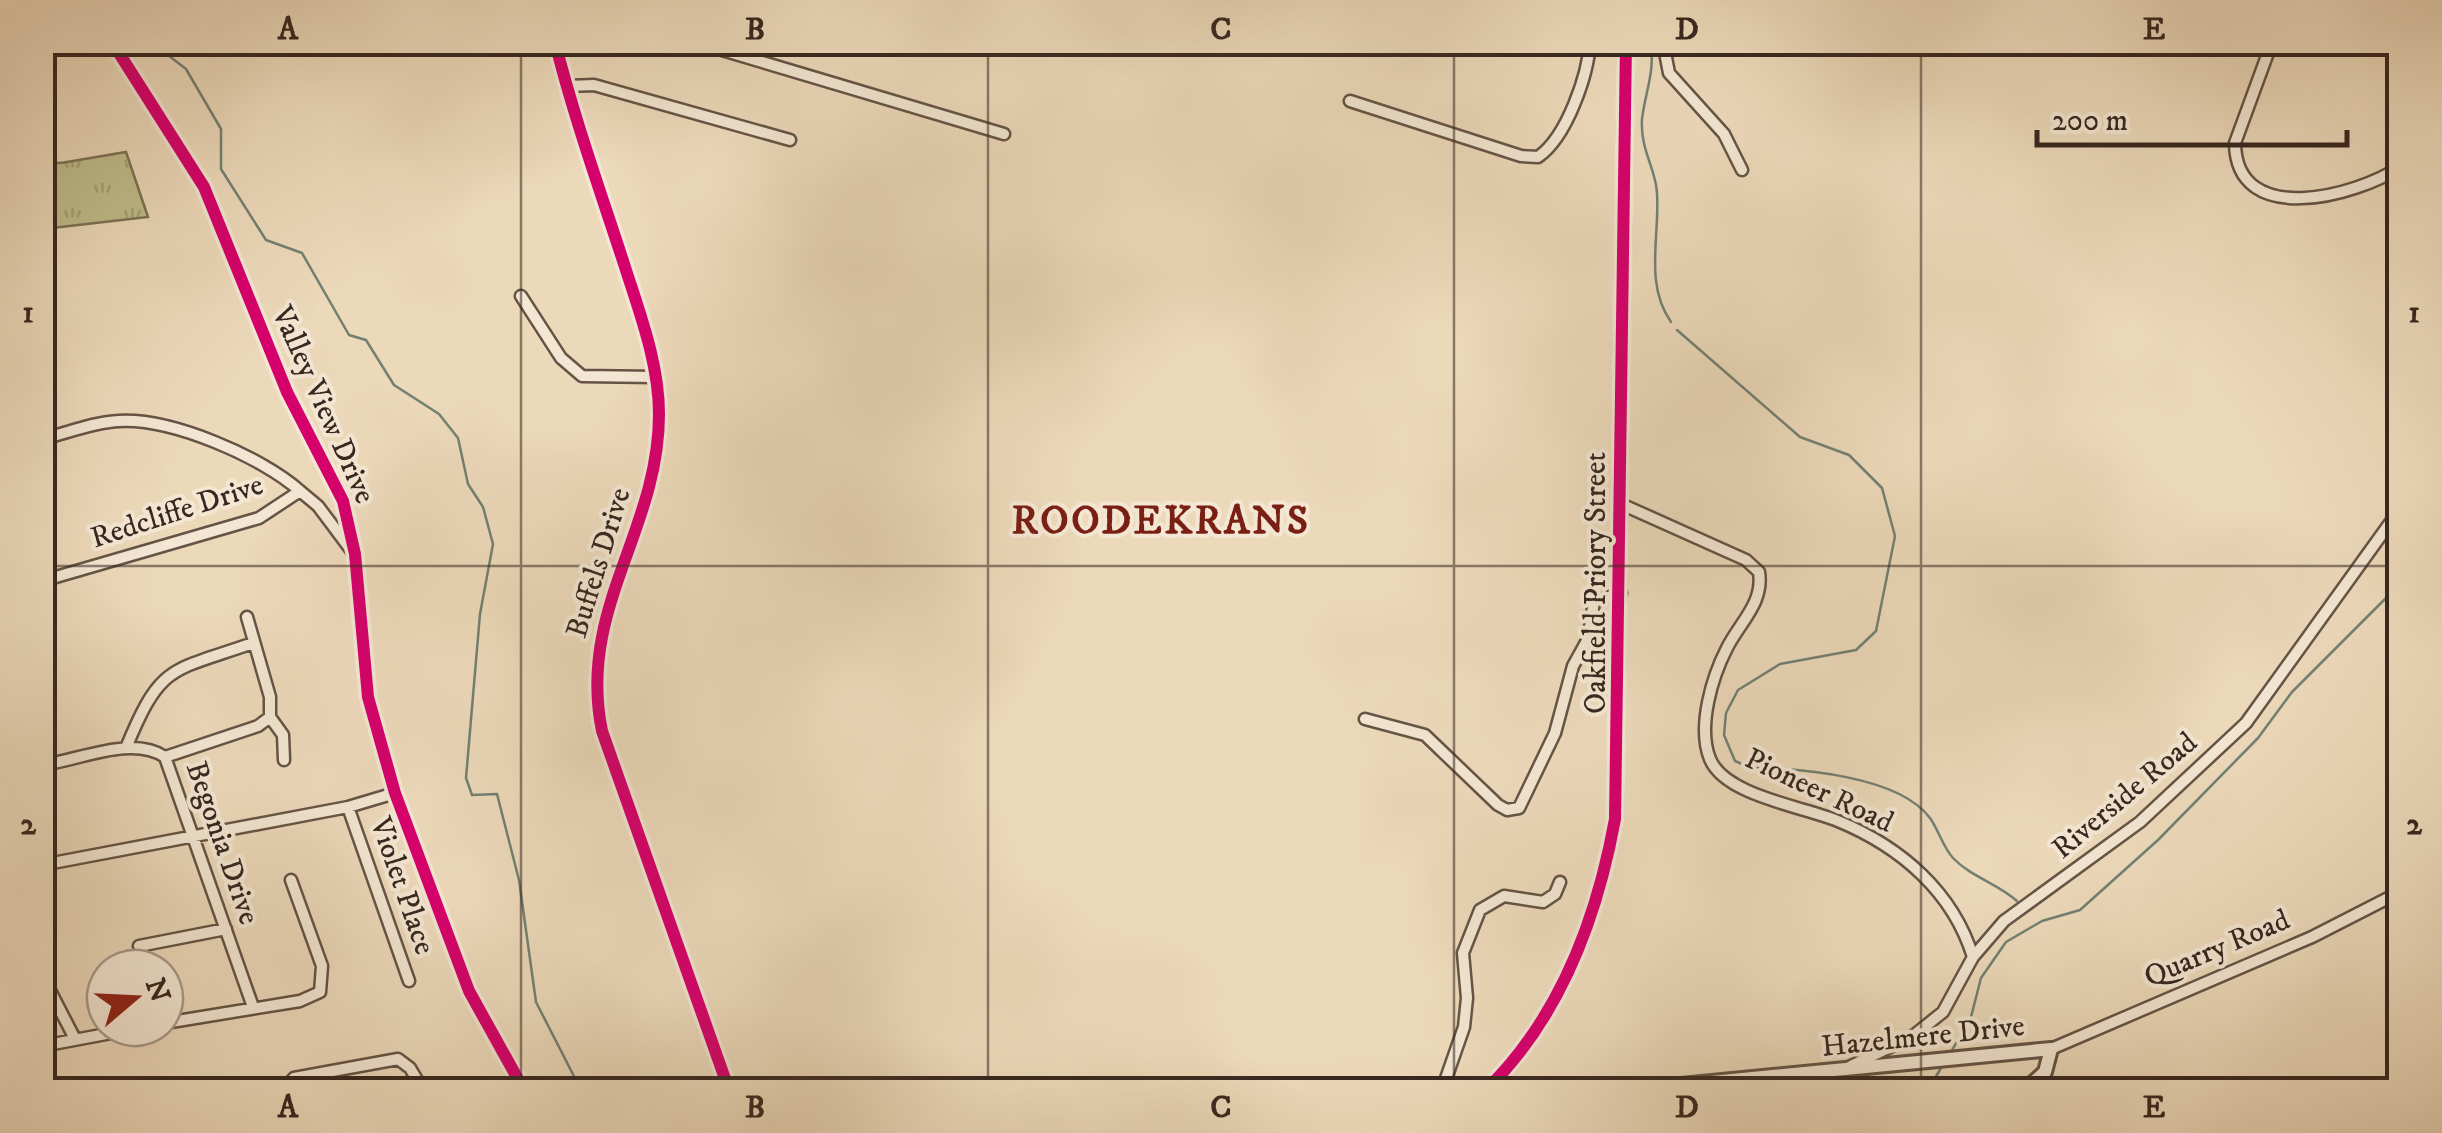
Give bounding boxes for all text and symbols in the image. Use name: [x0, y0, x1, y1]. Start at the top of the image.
text: A: [277, 10, 300, 50]
text: B: [745, 10, 765, 50]
text: C: [1210, 10, 1232, 50]
text: D: [1675, 10, 1699, 50]
text: E: [2143, 10, 2166, 50]
scale bar: [2037, 85, 2347, 147]
text: 200 m: [2052, 103, 2128, 140]
text: 1: [22, 293, 34, 333]
text: 1: [2408, 293, 2420, 333]
street label: Valley View Drive: [263, 300, 383, 509]
street label: Oakfield Priory Street: [1578, 452, 1615, 714]
street label: Redcliffe Drive: [86, 467, 268, 557]
street label: Buffels Drive: [559, 484, 639, 642]
district label: ROODEKRANS: [1012, 497, 1310, 547]
street label: Riverside Road: [2045, 725, 2205, 867]
street label: Pioneer Road: [1739, 740, 1899, 842]
street label: Begonia Drive: [177, 757, 267, 929]
text: 2: [20, 805, 36, 845]
text: 2: [2406, 805, 2422, 845]
street label: Violet Place: [361, 812, 443, 960]
street label: Quarry Road: [2139, 902, 2295, 996]
north arrow: [85, 948, 185, 1048]
text: N: [137, 974, 178, 1007]
street label: Hazelmere Drive: [1820, 1008, 2026, 1066]
text: A: [277, 1088, 300, 1128]
text: B: [745, 1088, 765, 1128]
text: C: [1210, 1088, 1232, 1128]
text: D: [1675, 1088, 1699, 1128]
text: E: [2143, 1088, 2166, 1128]

